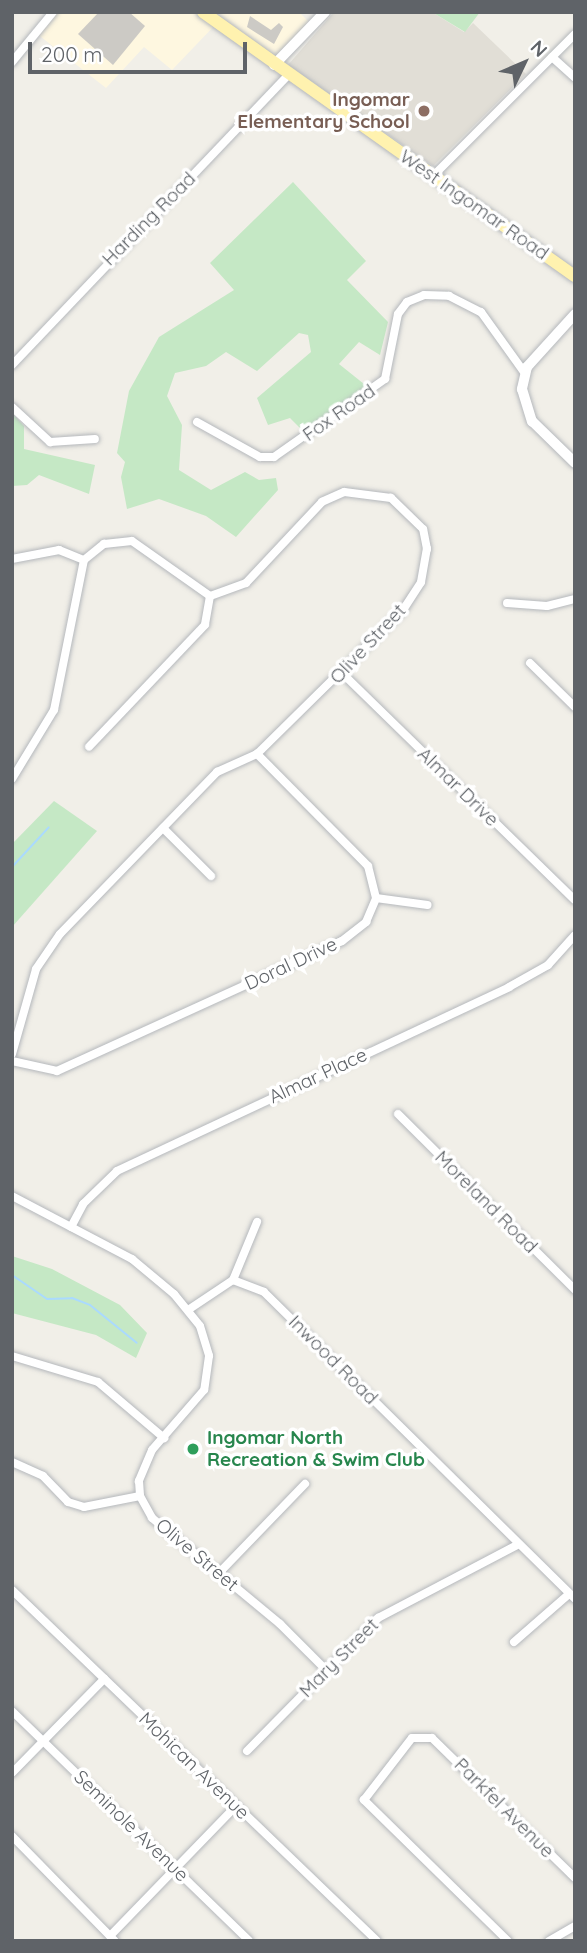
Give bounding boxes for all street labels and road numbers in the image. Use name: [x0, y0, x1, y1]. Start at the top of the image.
street label: West Ingomar Road: [395, 145, 553, 265]
street label: Harding Road: [98, 168, 200, 270]
street label: Fox Road: [298, 380, 380, 446]
street label: Olive Street: [325, 599, 411, 689]
street label: Almar Drive: [413, 743, 503, 831]
street label: Doral Drive: [241, 933, 341, 995]
street label: Almar Place: [265, 1043, 371, 1109]
street label: Moreland Road: [430, 1146, 542, 1258]
street label: Inwood Road: [284, 1311, 382, 1409]
street label: Olive Street: [151, 1514, 243, 1596]
street label: Mary Street: [295, 1614, 383, 1702]
street label: Mohican Avenue: [134, 1708, 254, 1824]
street label: Parkfel Avenue: [449, 1753, 559, 1863]
street label: Seminole Avenue: [69, 1766, 193, 1886]

